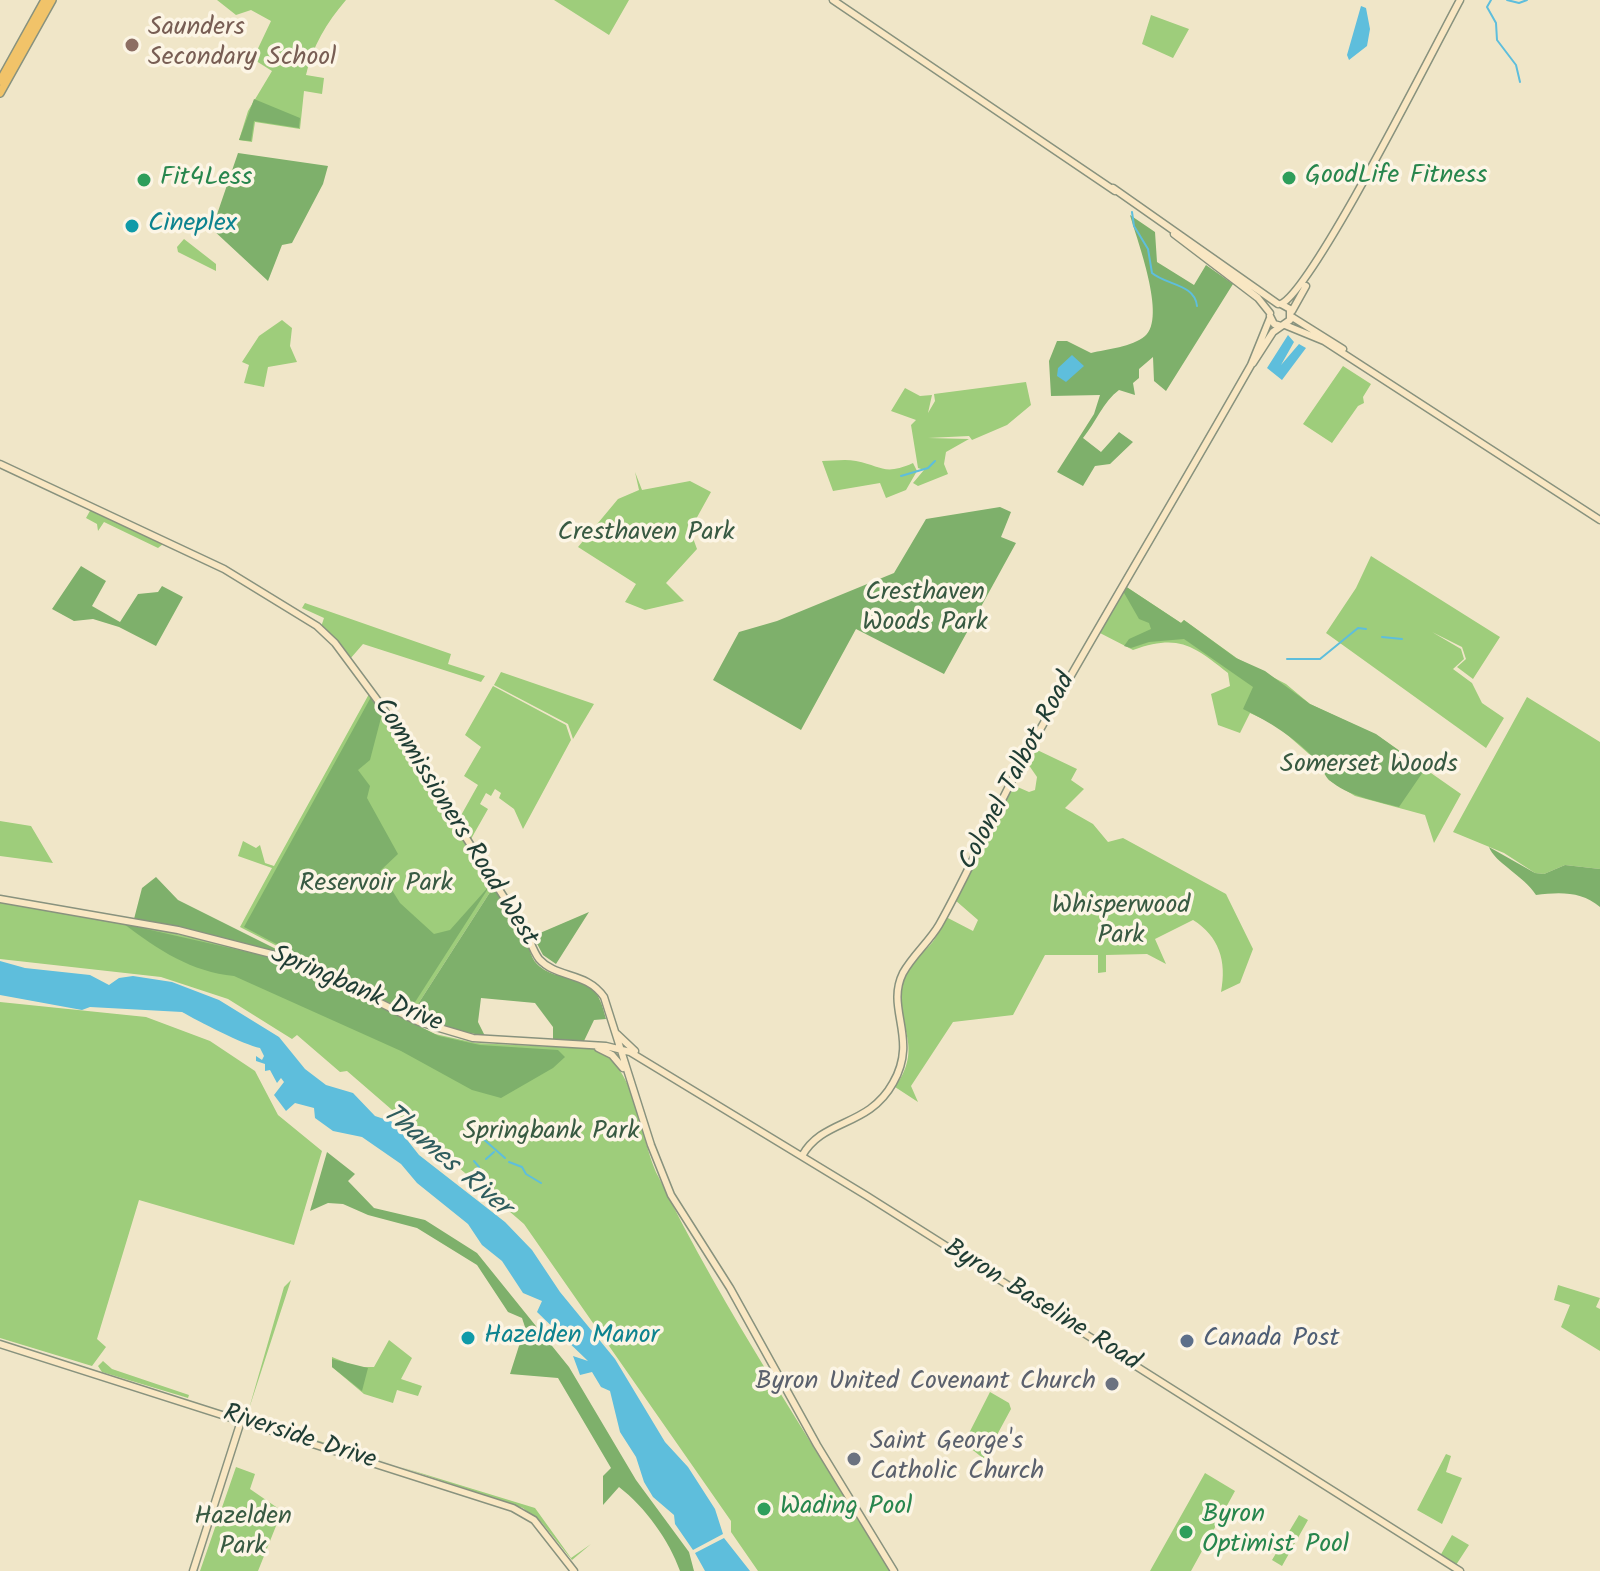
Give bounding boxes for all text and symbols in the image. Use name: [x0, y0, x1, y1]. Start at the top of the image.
place label: Saunders Secondary School: [148, 14, 336, 76]
marker: Saunders Secondary School: [123, 36, 141, 54]
place label: GoodLife Fitness: [1305, 162, 1487, 194]
place label: Fit4Less: [160, 164, 252, 196]
marker: GoodLife Fitness: [1280, 169, 1298, 187]
marker: Fit4Less: [135, 171, 153, 189]
place label: Cineplex: [148, 210, 237, 242]
marker: Cineplex: [123, 217, 141, 235]
park label: Cresthaven Park: [557, 519, 735, 551]
park label: Cresthaven Woods Park: [862, 579, 988, 640]
street label: Colonel Talbot Road: [954, 668, 1084, 876]
street label: Commissioners Road West: [365, 693, 543, 953]
park label: Somerset Woods: [1280, 751, 1458, 783]
park label: Reservoir Park: [299, 870, 453, 902]
park label: Whisperwood Park: [1052, 892, 1190, 954]
street label: Springbank Drive: [265, 941, 447, 1041]
water label: Thames River: [374, 1098, 516, 1226]
park label: Springbank Park: [463, 1118, 639, 1150]
street label: Byron Baseline Road: [937, 1234, 1145, 1380]
place label: Hazelden Manor: [484, 1322, 659, 1354]
place label: Canada Post: [1203, 1325, 1339, 1357]
marker: Hazelden Manor: [459, 1329, 477, 1347]
marker: Canada Post: [1178, 1332, 1196, 1350]
place label: Byron United Covenant Church: [755, 1368, 1096, 1400]
marker: Byron United Covenant Church: [1103, 1375, 1121, 1393]
street label: Riverside Drive: [218, 1400, 380, 1478]
place label: Saint George's Catholic Church: [870, 1428, 1044, 1490]
marker: Saint George's Catholic Church: [845, 1450, 863, 1468]
place label: Wading Pool: [780, 1493, 912, 1525]
marker: Wading Pool: [755, 1500, 773, 1518]
place label: Byron Optimist Pool: [1202, 1501, 1349, 1562]
park label: Hazelden Park: [194, 1503, 292, 1564]
marker: Byron Optimist Pool: [1177, 1523, 1195, 1541]

